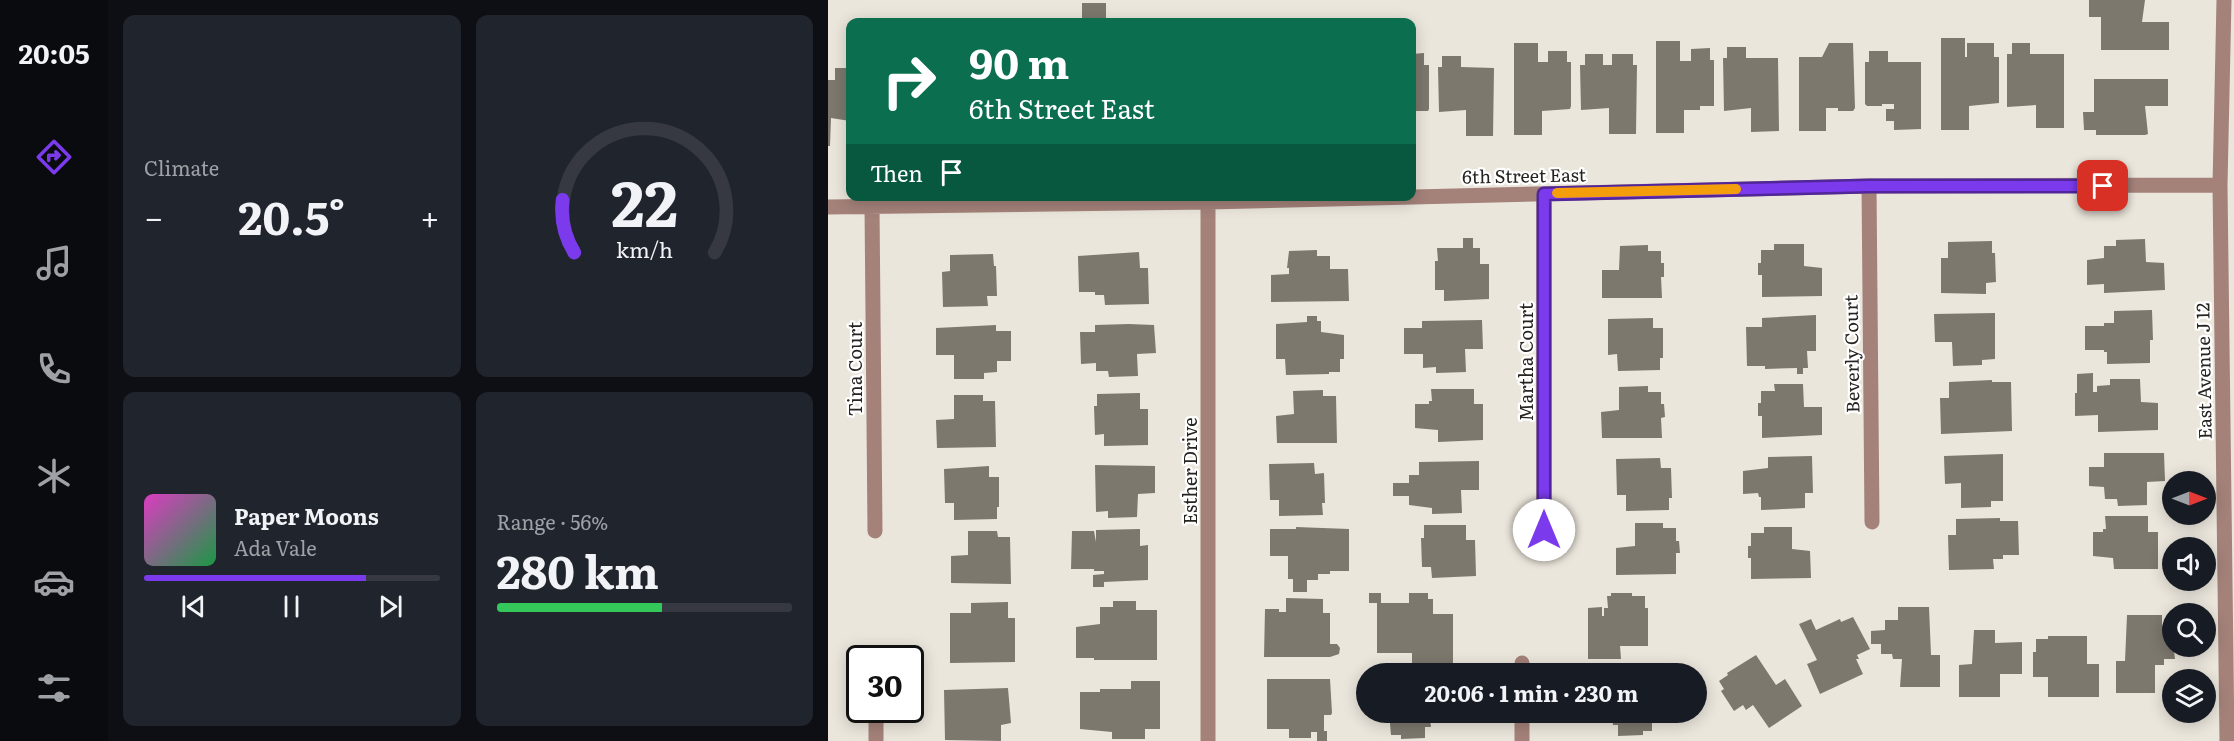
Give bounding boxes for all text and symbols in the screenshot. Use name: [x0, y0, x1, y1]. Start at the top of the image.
text: 90 m: [969, 30, 1069, 92]
text: 20:05: [18, 32, 90, 72]
icon: right: [870, 42, 948, 120]
text: 6th Street East: [969, 87, 1155, 127]
icon: directions: [33, 136, 75, 178]
text: Climate: [144, 152, 219, 182]
text: 22: [611, 154, 678, 246]
text: Then: [870, 156, 923, 189]
icon: arrive: [935, 156, 968, 189]
street label: 6th Street East: [1462, 160, 1587, 190]
pin: [2077, 160, 2128, 211]
icon: arrive: [2086, 169, 2119, 202]
text: 20.5°: [238, 182, 345, 249]
text: −: [144, 191, 163, 240]
text: +: [420, 191, 439, 240]
text: km/h: [616, 233, 673, 265]
icon: music: [33, 242, 75, 284]
street label: Beverly Court: [1836, 294, 1866, 413]
street label: Martha Court: [1512, 302, 1539, 421]
street label: East Avenue J 12: [2188, 302, 2218, 440]
street label: Tina Court: [841, 321, 868, 416]
icon: phone: [33, 348, 75, 390]
street label: Esther Drive: [1176, 417, 1203, 525]
icon: climate: [33, 455, 75, 497]
north arrow: [2162, 471, 2216, 525]
map controls: [2162, 471, 2216, 723]
position arrow: [1512, 498, 1576, 562]
text: Paper Moons: [234, 499, 379, 532]
text: Range · 56%: [497, 506, 608, 536]
text: Ada Vale: [234, 532, 317, 562]
text: 280 km: [497, 536, 659, 603]
button: sound: [2162, 537, 2216, 591]
icon: car: [33, 561, 75, 603]
icon: previous: [177, 590, 210, 623]
icon: pause: [275, 590, 308, 623]
icon: next: [374, 590, 407, 623]
button: search: [2162, 603, 2216, 657]
speed limit sign: 30: [846, 645, 924, 723]
icon: filters: [33, 667, 75, 709]
button: layers: [2162, 669, 2216, 723]
text: 20:06 · 1 min · 230 m: [1425, 676, 1638, 709]

